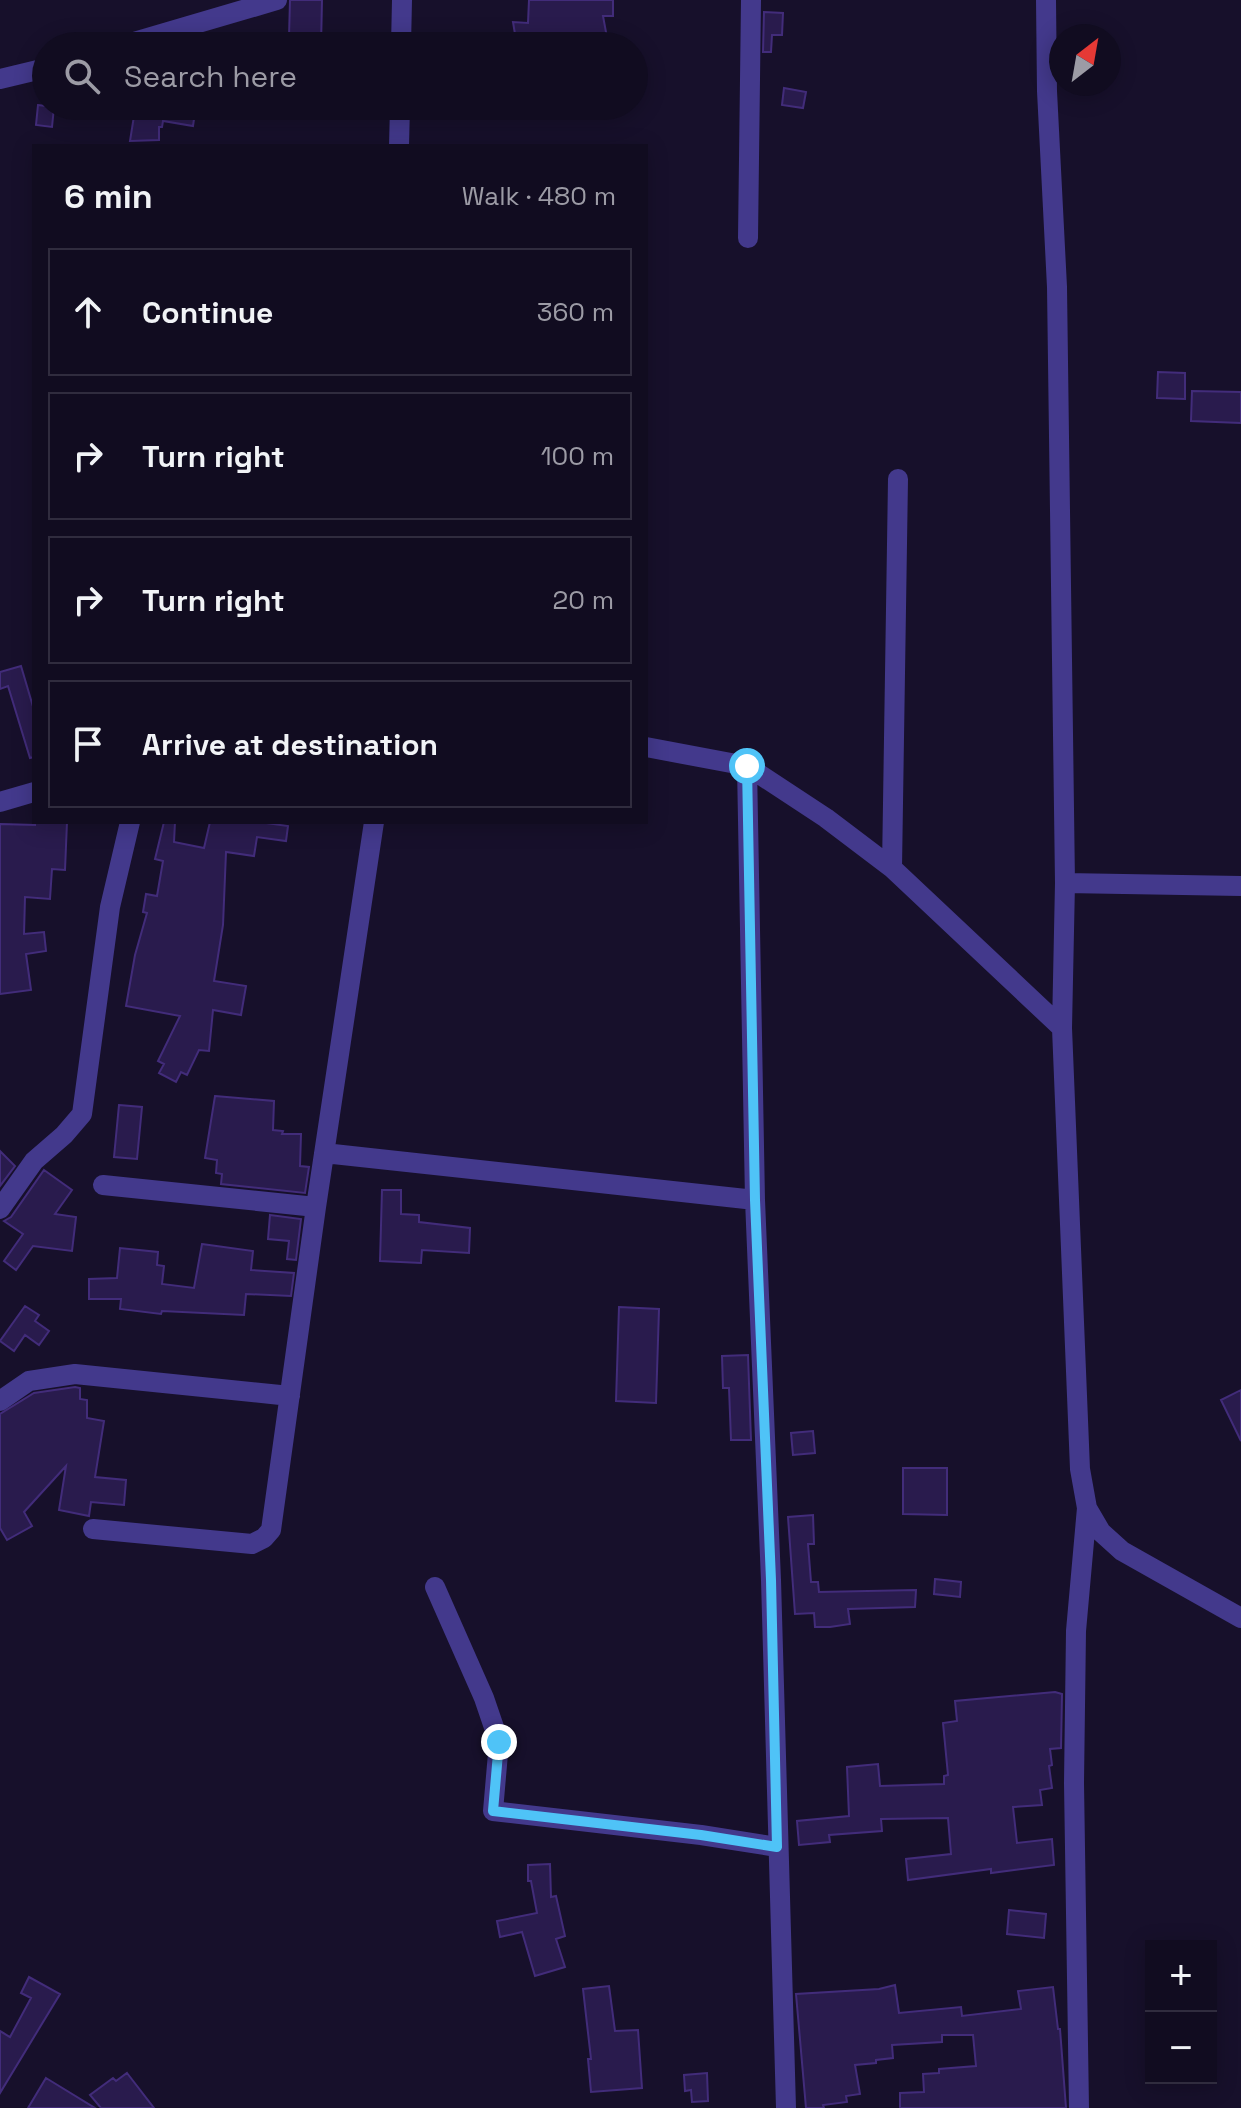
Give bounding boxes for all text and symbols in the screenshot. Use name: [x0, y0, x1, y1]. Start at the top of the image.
north arrow: [1049, 24, 1121, 96]
search box: [32, 32, 648, 120]
icon: search: [60, 54, 104, 98]
text: Search here: [124, 57, 297, 96]
text: 6 min: [64, 175, 153, 218]
text: Walk · 480 m: [462, 179, 616, 213]
icon: ahead: [66, 290, 110, 334]
text: Continue: [142, 293, 273, 332]
text: 360 m: [537, 295, 614, 329]
icon: right: [66, 434, 110, 478]
text: Turn right: [142, 437, 285, 476]
text: 100 m: [541, 439, 614, 473]
icon: right: [66, 578, 110, 622]
text: Turn right: [142, 581, 285, 620]
text: 20 m: [553, 583, 614, 617]
icon: arrive: [66, 722, 110, 766]
text: Arrive at destination: [142, 725, 438, 764]
route start: [729, 748, 765, 784]
route end: [481, 1724, 517, 1760]
map controls: [1145, 1940, 1217, 2084]
button: +: [1145, 1940, 1217, 2012]
button: −: [1145, 2012, 1217, 2084]

